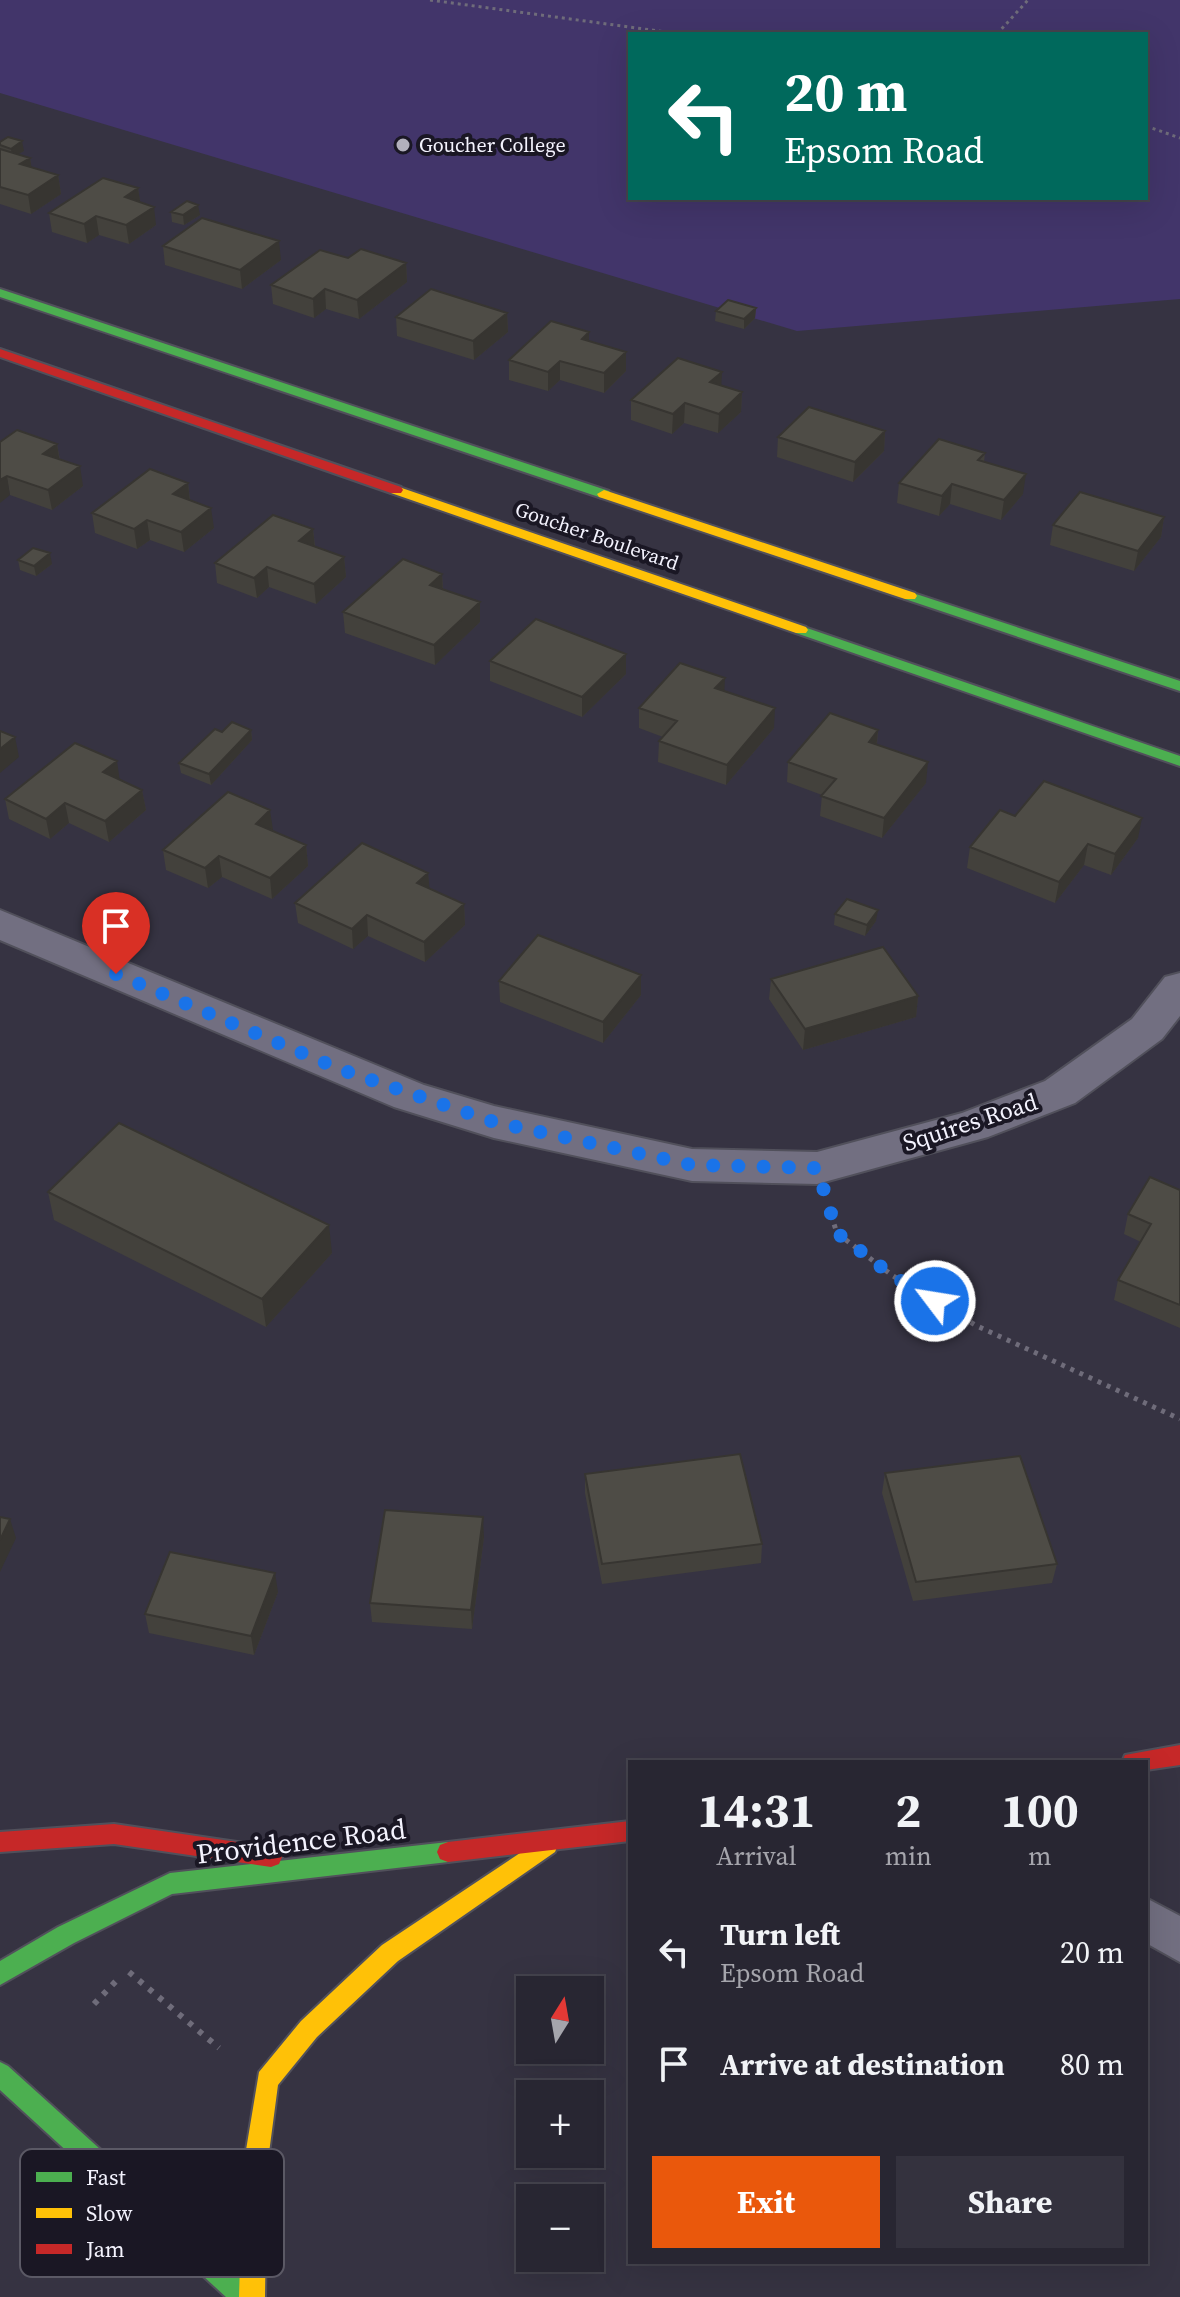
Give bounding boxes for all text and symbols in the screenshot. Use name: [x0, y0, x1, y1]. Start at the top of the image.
text: 20 m: [784, 53, 907, 130]
icon: left: [652, 64, 756, 168]
text: Epsom Road: [784, 126, 984, 175]
place label: Goucher College: [419, 131, 566, 159]
marker: Goucher College: [394, 136, 412, 154]
street label: Goucher Boulevard: [512, 495, 683, 577]
pin: [82, 892, 150, 974]
icon: arrive: [94, 904, 138, 948]
street label: Squires Road: [899, 1085, 1042, 1159]
position arrow: [893, 1259, 977, 1343]
text: 14:31: [697, 1777, 816, 1843]
text: 2: [895, 1777, 921, 1843]
text: 100: [1001, 1777, 1079, 1843]
street label: Providence Road: [194, 1809, 408, 1873]
text: Arrival: [716, 1838, 797, 1874]
text: min: [885, 1838, 932, 1874]
text: m: [1028, 1838, 1052, 1874]
text: Turn left: [720, 1914, 840, 1955]
icon: left: [652, 1930, 696, 1974]
text: 20 m: [1060, 1932, 1124, 1973]
text: Epsom Road: [720, 1955, 864, 1991]
north arrow: [516, 1976, 604, 2064]
map controls: [516, 1976, 604, 2272]
icon: arrive: [652, 2042, 696, 2086]
text: Arrive at destination: [720, 2044, 1005, 2085]
text: 80 m: [1060, 2044, 1124, 2085]
button: +: [516, 2080, 604, 2168]
legend: [20, 2149, 284, 2277]
button: Exit: [652, 2156, 880, 2248]
button: Share: [896, 2156, 1124, 2248]
text: Fast: [86, 2162, 127, 2192]
button: −: [516, 2184, 604, 2272]
text: Slow: [86, 2198, 133, 2228]
text: Jam: [85, 2234, 125, 2264]

